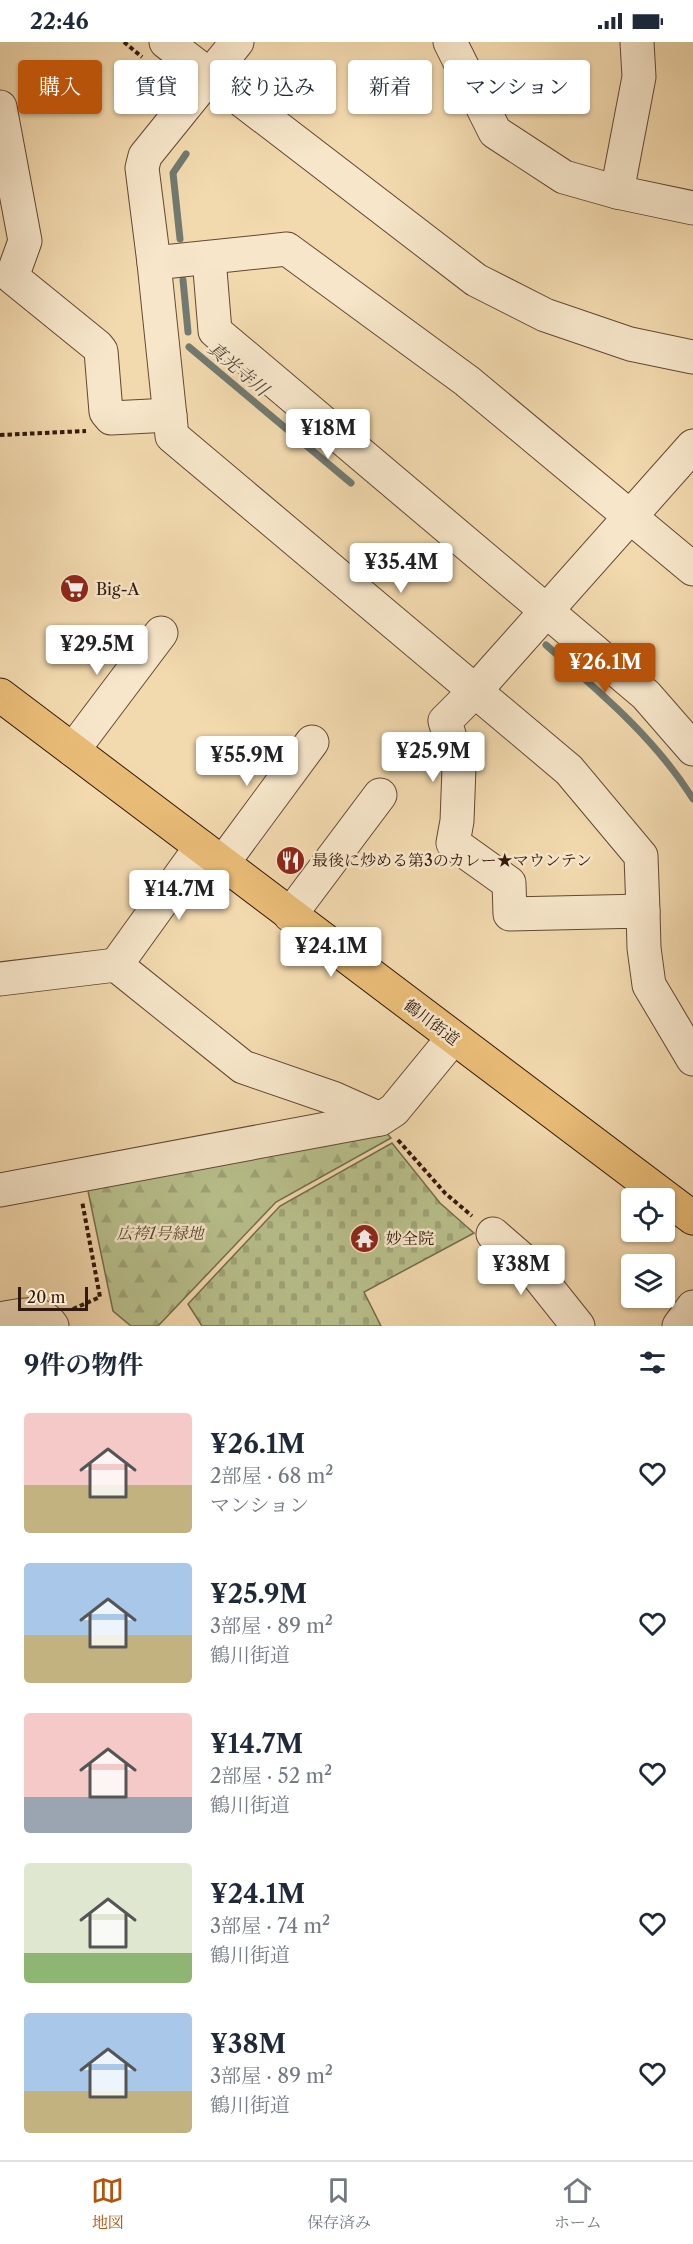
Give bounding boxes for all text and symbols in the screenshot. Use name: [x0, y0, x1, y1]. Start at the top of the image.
text: 22:46: [30, 8, 89, 35]
chip: 購入: [18, 60, 102, 114]
chip: 賃貸: [114, 60, 198, 114]
chip: 絞り込み: [210, 60, 336, 114]
chip: 新着: [348, 60, 432, 114]
chip: マンション: [444, 60, 590, 114]
water label: 真光寺川: [203, 337, 274, 402]
pin: ¥18M: [292, 409, 364, 460]
text: ¥18M: [300, 416, 356, 440]
pin: ¥35.4M: [352, 543, 450, 594]
text: ¥35.4M: [364, 550, 438, 574]
supermarket icon: Big-A: [59, 573, 91, 605]
place label: Big-A: [96, 579, 140, 599]
pin: ¥29.5M: [48, 625, 146, 676]
text: ¥29.5M: [60, 632, 134, 656]
pin: ¥26.1M: [556, 643, 654, 694]
text: ¥26.1M: [568, 650, 642, 674]
pin: ¥25.9M: [384, 732, 482, 783]
pin: ¥55.9M: [198, 736, 296, 787]
text: ¥25.9M: [396, 739, 470, 763]
text: ¥55.9M: [210, 743, 284, 767]
restaurant icon: 最後に炒める第3のカレー★マウンテン: [275, 844, 307, 876]
place label: 最後に炒める第3のカレー★マウンテン: [312, 850, 592, 870]
pin: ¥14.7M: [130, 870, 228, 921]
text: ¥14.7M: [143, 877, 215, 901]
pin: ¥24.1M: [282, 927, 380, 978]
text: ¥24.1M: [294, 934, 368, 958]
street label: 鶴川街道: [400, 995, 464, 1049]
map controls: [621, 1188, 675, 1308]
button: locate: [621, 1188, 675, 1242]
temple icon: 妙全院: [349, 1222, 381, 1254]
park label: 広袴1号緑地: [116, 1223, 206, 1243]
place label: 妙全院: [386, 1228, 434, 1248]
pin: ¥38M: [485, 1245, 557, 1296]
text: ¥38M: [492, 1252, 550, 1276]
button: layers: [621, 1254, 675, 1308]
scale bar: [18, 1284, 88, 1312]
text: 20 m: [27, 1287, 66, 1307]
icon: filters: [636, 1346, 669, 1379]
text: 9件の物件: [24, 1349, 144, 1381]
text: ¥26.1M: [210, 1428, 305, 1460]
icon: home: [72, 1437, 144, 1509]
icon: heart: [636, 1457, 669, 1490]
text: 2部屋 · 68 m²: [210, 1464, 333, 1488]
text: マンション: [210, 1493, 309, 1517]
text: ¥25.9M: [210, 1578, 307, 1610]
icon: home: [72, 1587, 144, 1659]
icon: heart: [636, 1607, 669, 1640]
text: 3部屋 · 89 m²: [210, 1614, 333, 1638]
text: 鶴川街道: [210, 1643, 290, 1667]
text: ¥14.7M: [210, 1728, 303, 1760]
icon: home: [72, 1737, 144, 1809]
icon: heart: [636, 1757, 669, 1790]
text: 2部屋 · 52 m²: [210, 1764, 332, 1788]
text: 鶴川街道: [210, 1793, 290, 1817]
text: ¥24.1M: [210, 1878, 305, 1910]
icon: home: [72, 1887, 144, 1959]
icon: heart: [636, 1907, 669, 1940]
text: 3部屋 · 74 m²: [210, 1914, 330, 1938]
text: 鶴川街道: [210, 1943, 290, 1967]
text: ¥38M: [210, 2028, 286, 2060]
icon: home: [72, 2037, 144, 2109]
icon: heart: [636, 2057, 669, 2090]
text: 3部屋 · 89 m²: [210, 2064, 333, 2088]
text: 鶴川街道: [210, 2093, 290, 2117]
tab: 地図: [91, 2174, 124, 2233]
tab: 保存済み: [307, 2174, 371, 2233]
tab: ホーム: [554, 2174, 602, 2233]

